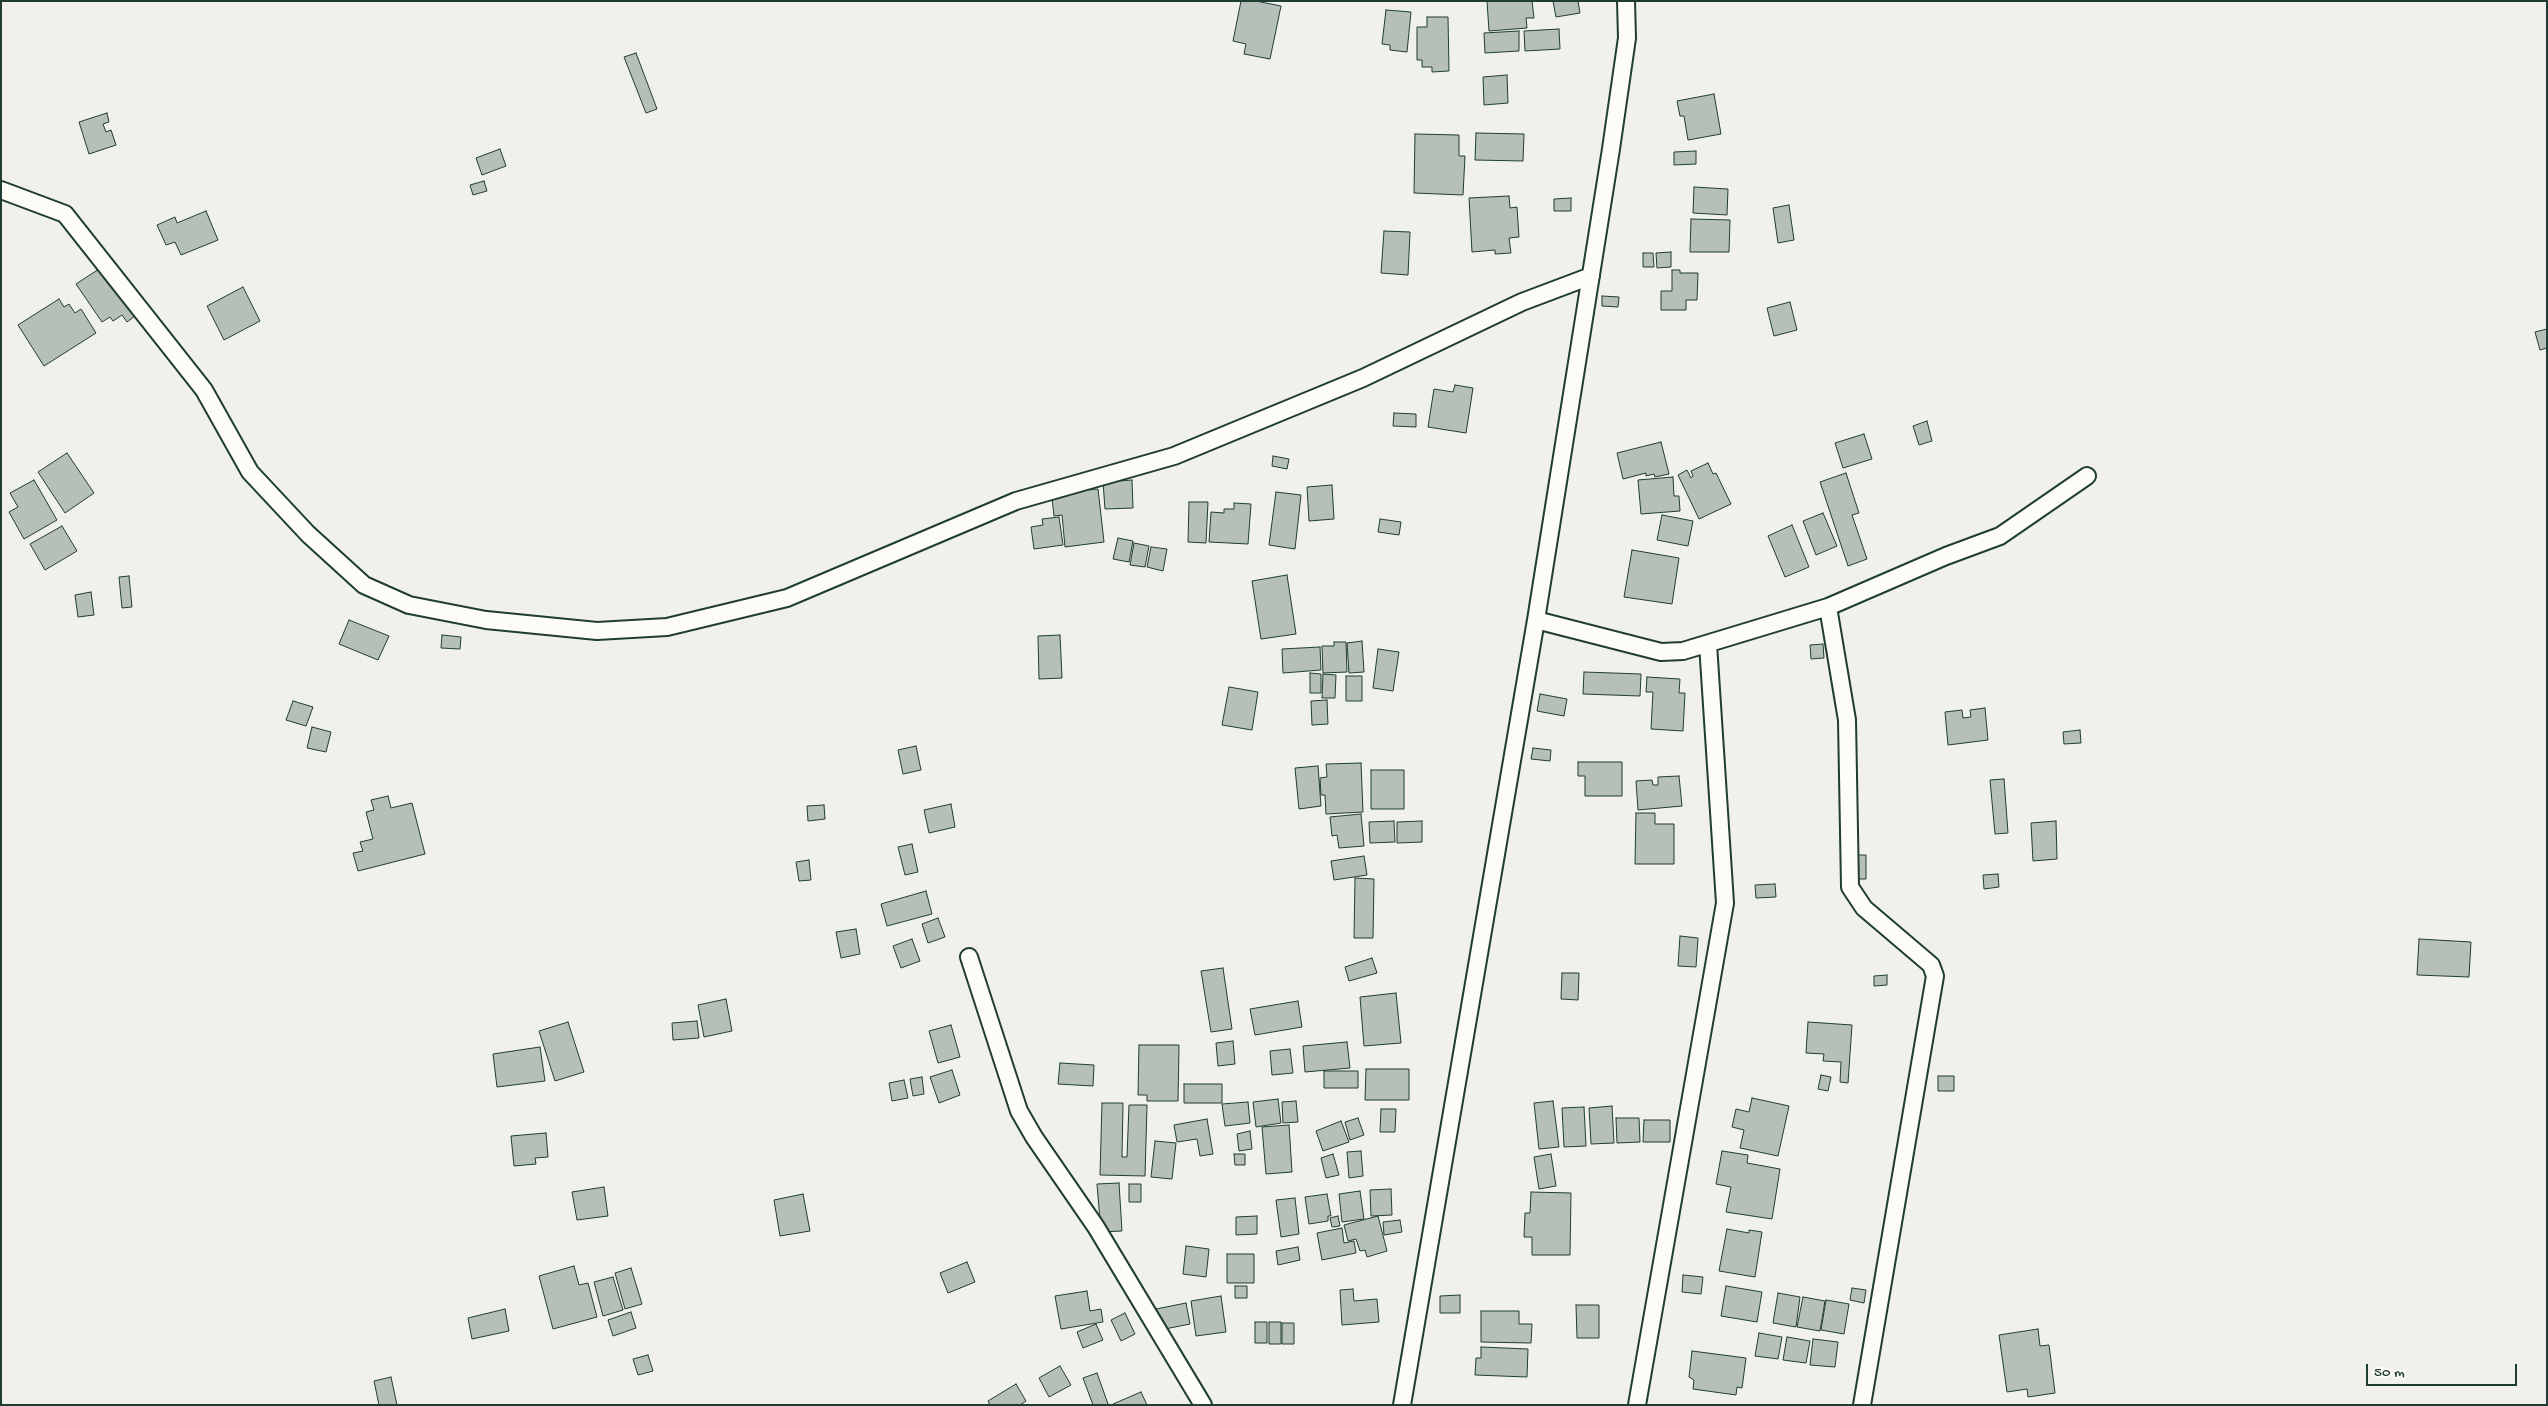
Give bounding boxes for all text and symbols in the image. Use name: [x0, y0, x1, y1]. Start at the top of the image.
scale bar: [2368, 1354, 2519, 1386]
text: 50 m: [2374, 1364, 2405, 1382]

